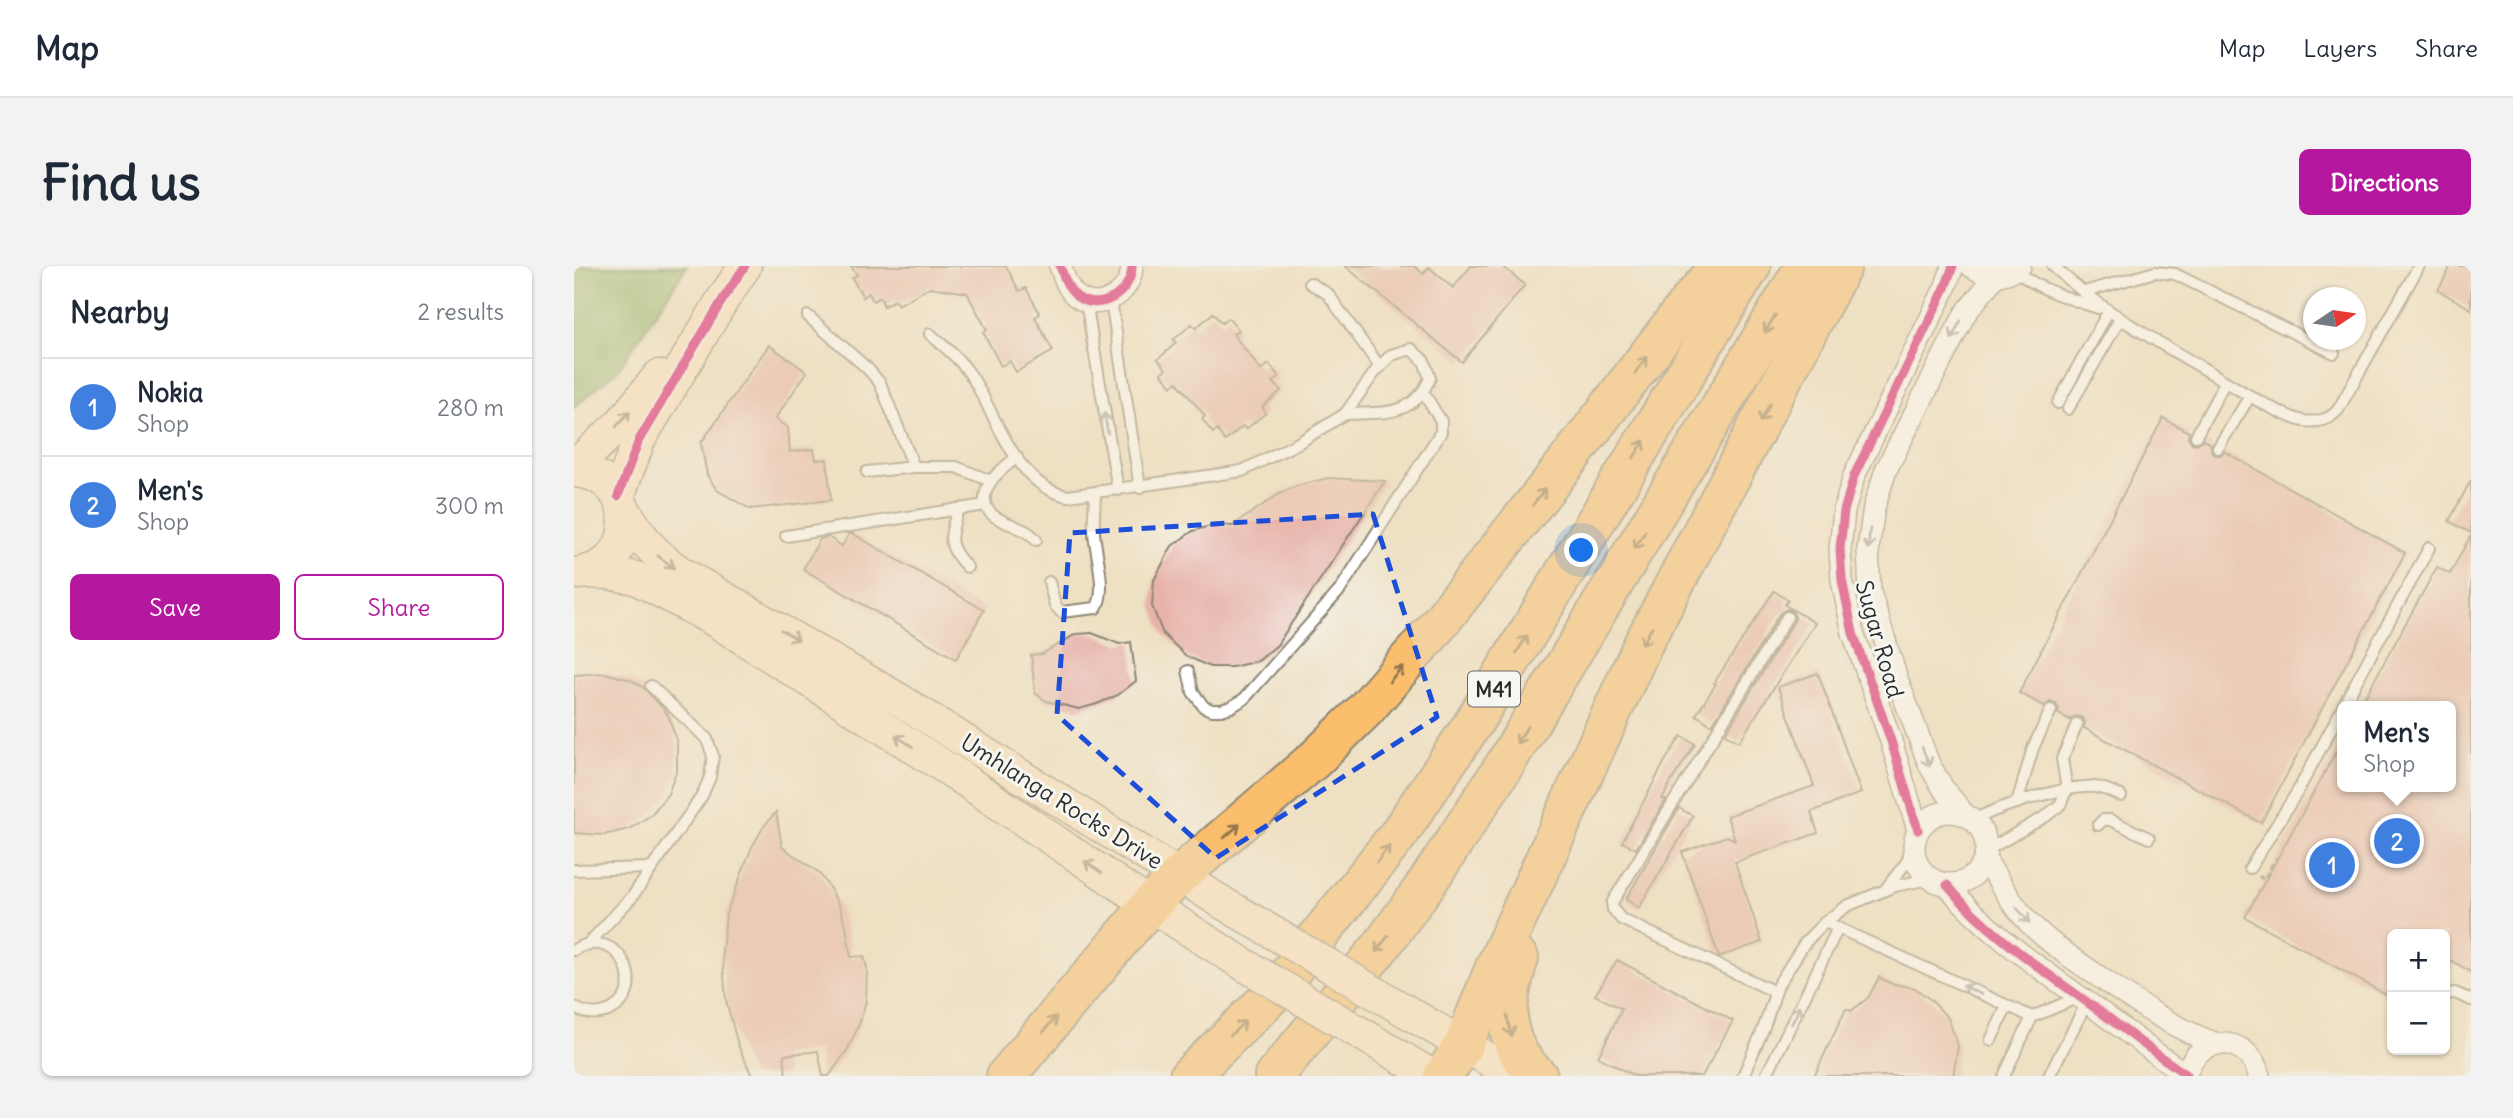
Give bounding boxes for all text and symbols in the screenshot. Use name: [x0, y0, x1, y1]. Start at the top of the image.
text: Map: [35, 27, 99, 69]
text: Map: [2219, 33, 2265, 63]
text: Layers: [2303, 33, 2377, 63]
text: Share: [2415, 33, 2478, 63]
button: Directions: [2299, 149, 2471, 215]
text: Find us: [42, 152, 200, 213]
north arrow: [2303, 287, 2366, 350]
text: Nearby: [70, 293, 170, 331]
text: 2 results: [418, 297, 504, 326]
one-way arrow: [1763, 314, 1777, 334]
one-way arrow: [1949, 320, 1963, 340]
one-way arrow: [1633, 355, 1648, 374]
text: Nokia: [137, 376, 203, 409]
text: 1: [88, 393, 98, 422]
text: 280 m: [437, 393, 504, 422]
one-way arrow: [1758, 402, 1771, 423]
text: Shop: [137, 409, 189, 438]
one-way arrow: [615, 411, 631, 429]
one-way arrow: [1099, 412, 1112, 434]
one-way arrow: [1633, 439, 1647, 459]
text: Men's: [137, 474, 203, 507]
one-way arrow: [1532, 488, 1547, 507]
text: 2: [87, 491, 99, 520]
text: 300 m: [435, 491, 504, 520]
text: Shop: [137, 507, 189, 536]
one-way arrow: [1862, 527, 1875, 550]
one-way arrow: [1633, 530, 1647, 550]
your location: [1564, 533, 1598, 567]
one-way arrow: [656, 554, 675, 569]
button: Save: [70, 574, 280, 640]
button: Share: [294, 574, 504, 640]
street label: Sugar Road: [1849, 577, 1911, 701]
one-way arrow: [1640, 625, 1654, 646]
one-way arrow: [779, 628, 799, 642]
one-way arrow: [1516, 634, 1530, 654]
one-way arrow: [1388, 665, 1404, 683]
road number: M41: [1468, 672, 1520, 706]
popup: [2337, 701, 2456, 792]
text: Men's: [2363, 716, 2430, 749]
one-way arrow: [1515, 724, 1529, 744]
street label: Umhlanga Rocks Drive: [955, 727, 1169, 875]
one-way arrow: [895, 733, 914, 748]
one-way arrow: [1921, 745, 1934, 767]
text: Shop: [2363, 749, 2415, 778]
pin: 2: [2374, 815, 2420, 867]
one-way arrow: [1223, 823, 1241, 839]
pin: 1: [2309, 839, 2355, 891]
one-way arrow: [1376, 845, 1391, 863]
one-way arrow: [1084, 860, 1104, 874]
one-way arrow: [2015, 906, 2031, 924]
map controls: [2387, 929, 2450, 1055]
button: +: [2387, 929, 2450, 992]
one-way arrow: [1374, 934, 1389, 953]
one-way arrow: [1962, 983, 1983, 996]
button: −: [2387, 992, 2450, 1055]
one-way arrow: [1790, 1005, 1804, 1026]
one-way arrow: [1503, 1014, 1516, 1037]
one-way arrow: [1042, 1015, 1058, 1033]
one-way arrow: [1229, 1020, 1246, 1037]

